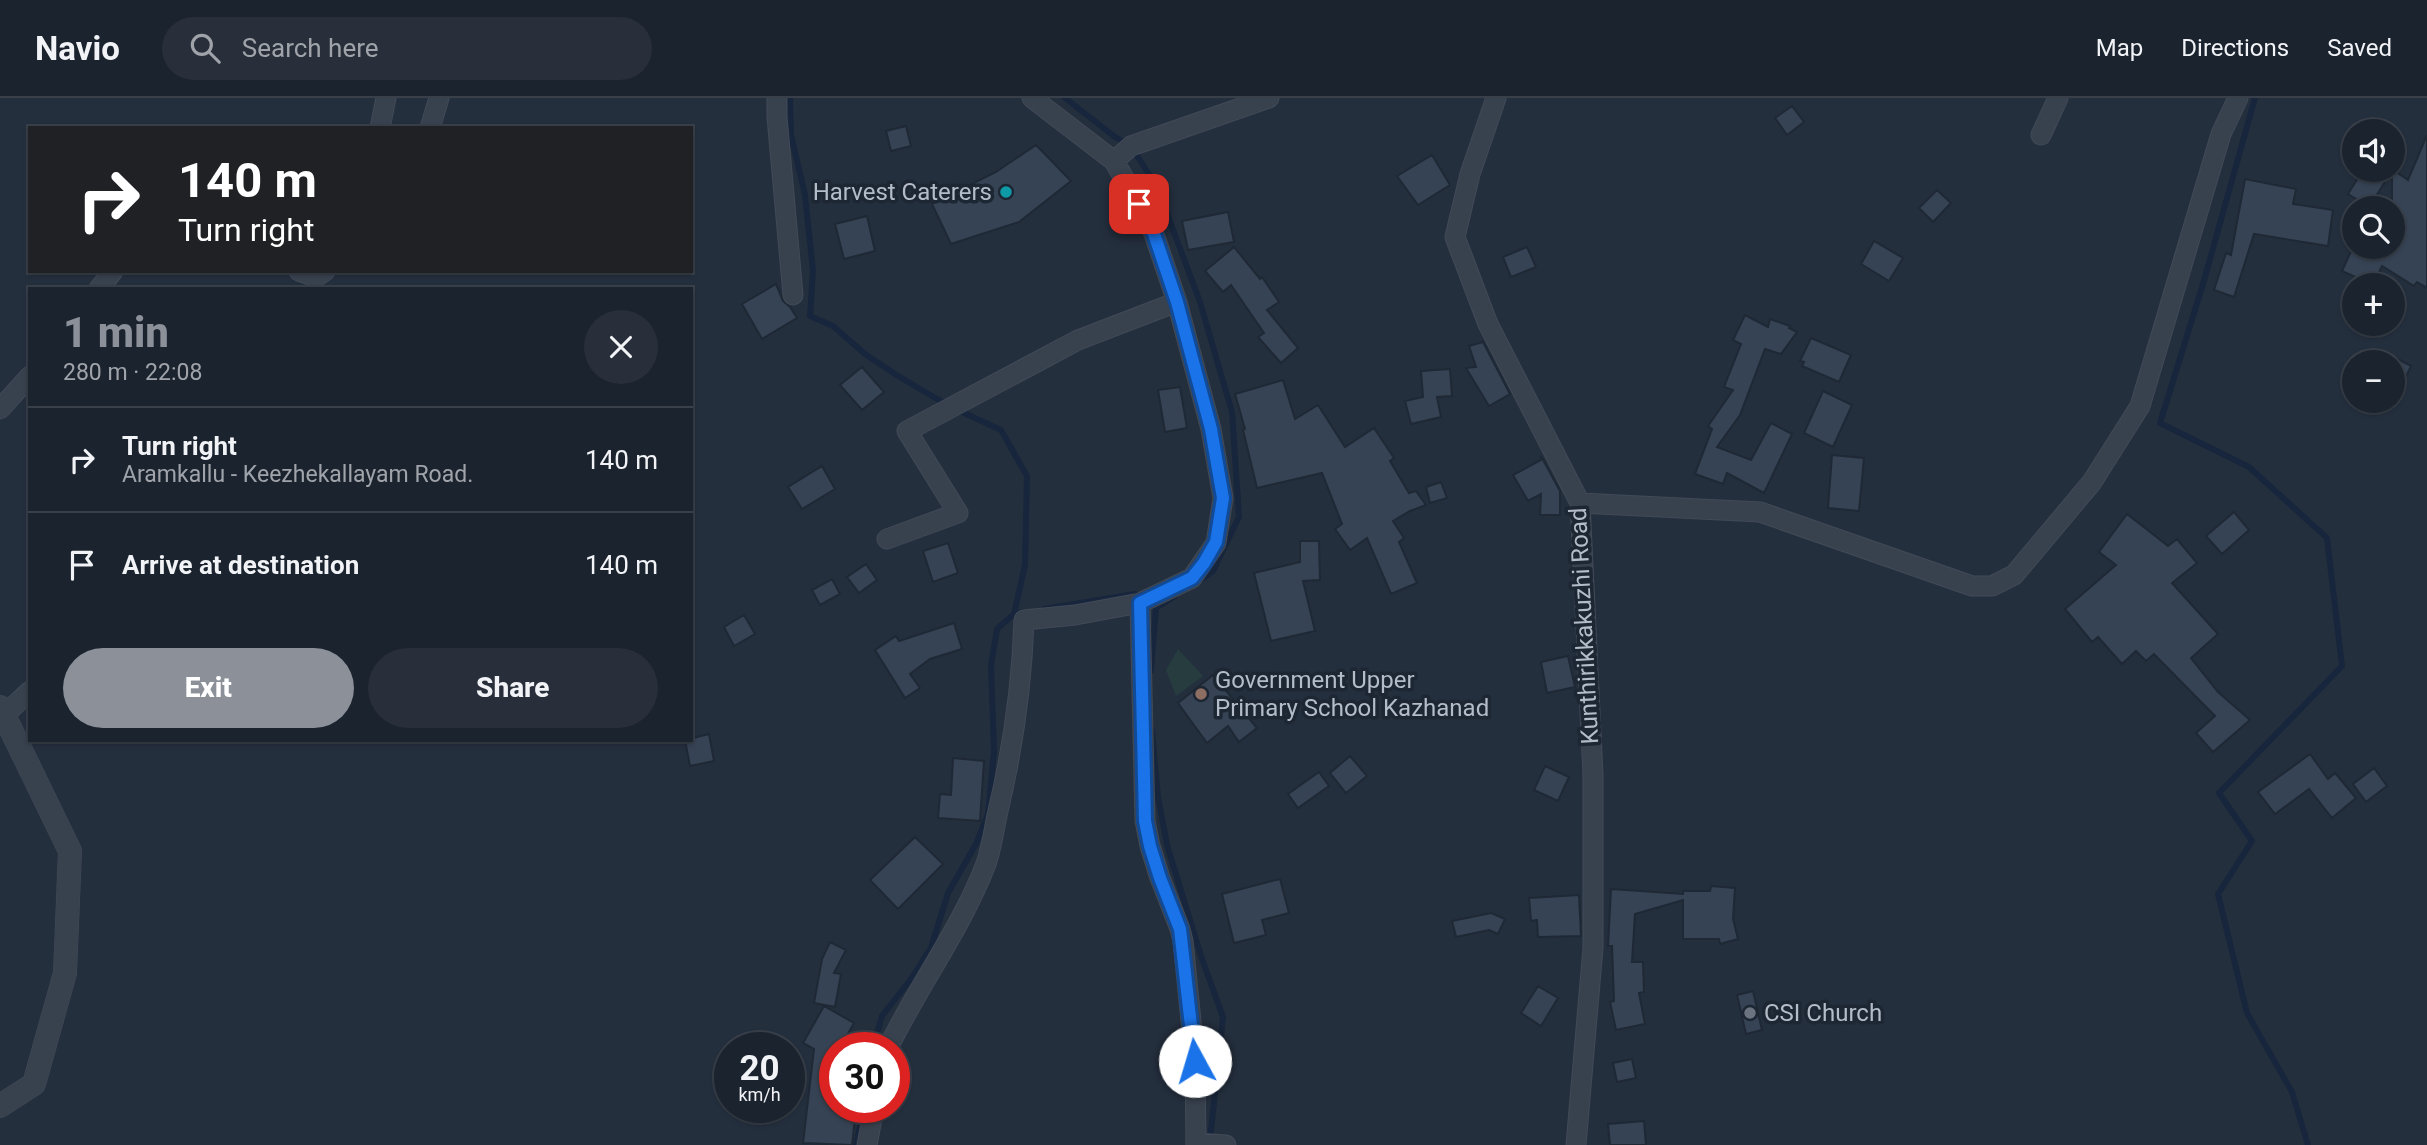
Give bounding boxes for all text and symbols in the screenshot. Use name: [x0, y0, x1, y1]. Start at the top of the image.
search box: [162, 17, 652, 80]
text: Navio: [35, 29, 120, 68]
icon: search: [186, 29, 224, 67]
text: Search here: [242, 33, 379, 63]
text: Map: [2096, 34, 2143, 62]
text: Directions: [2181, 34, 2289, 62]
text: Saved: [2327, 34, 2392, 62]
map controls: [2342, 119, 2405, 413]
button: sound: [2342, 119, 2405, 182]
text: 140 m: [178, 152, 317, 209]
icon: right: [63, 154, 154, 245]
pin: [1109, 174, 1169, 234]
place label: Harvest Caterers: [813, 178, 992, 206]
marker: Harvest Caterers: [998, 184, 1014, 200]
icon: arrive: [1120, 185, 1158, 223]
button: search: [2342, 196, 2405, 259]
text: Turn right: [178, 211, 314, 249]
button: +: [2342, 273, 2405, 336]
text: 1 min: [63, 308, 169, 357]
button: close: [584, 310, 658, 384]
button: −: [2342, 350, 2405, 413]
text: 280 m · 22:08: [63, 359, 202, 386]
text: Turn right: [122, 431, 237, 461]
icon: right: [63, 441, 101, 479]
text: 140 m: [585, 445, 658, 475]
text: Aramkallu - Keezhekallayam Road.: [122, 461, 473, 488]
street label: Kunthirikkakuzhi Road: [1564, 507, 1604, 745]
icon: arrive: [63, 546, 101, 584]
text: Arrive at destination: [122, 550, 359, 580]
text: 140 m: [585, 550, 658, 580]
button: Exit: [63, 648, 354, 728]
button: Share: [368, 648, 658, 728]
place label: Government Upper Primary School Kazhanad: [1215, 666, 1489, 722]
marker: Government Upper Primary School Kazhanad: [1193, 686, 1209, 702]
place label: CSI Church: [1764, 999, 1882, 1027]
marker: CSI Church: [1742, 1005, 1758, 1021]
position arrow: [1158, 1024, 1232, 1098]
speed limit sign: 30: [819, 1032, 910, 1123]
text: 20: [739, 1048, 780, 1089]
text: km/h: [738, 1084, 781, 1105]

